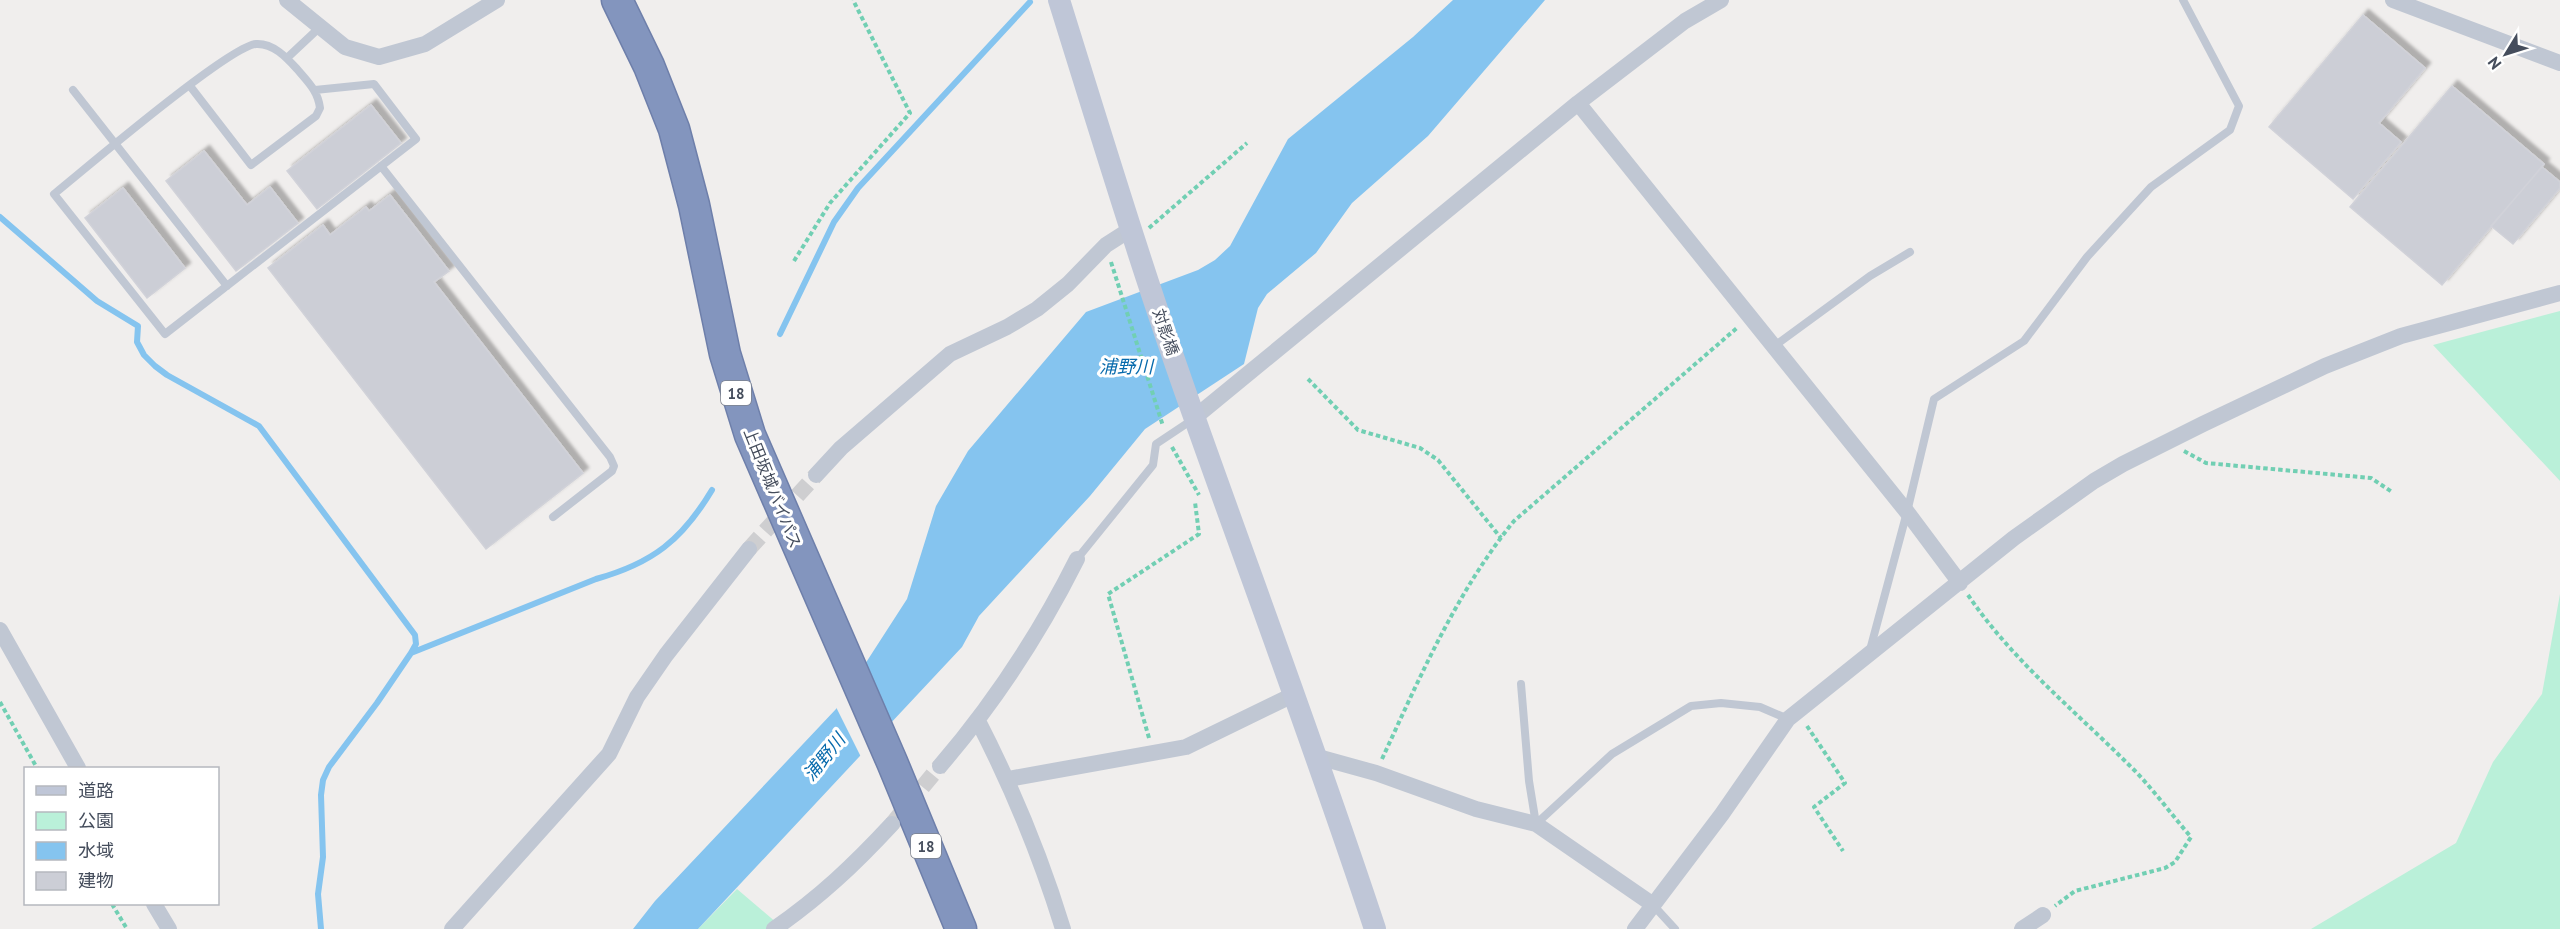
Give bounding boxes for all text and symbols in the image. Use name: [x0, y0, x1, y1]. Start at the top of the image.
north arrow: [2476, 24, 2536, 84]
text: N: [2483, 53, 2505, 74]
street label: 対影橋: [1149, 306, 1183, 358]
water label: 浦野川: [1099, 355, 1155, 378]
road number: 18: [721, 381, 751, 405]
street label: 上田坂城バイパス: [740, 425, 806, 551]
water label: 浦野川: [798, 727, 851, 785]
legend: [24, 767, 219, 905]
text: 道路: [78, 779, 114, 802]
text: 公園: [78, 809, 114, 832]
road number: 18: [911, 834, 941, 858]
text: 水域: [78, 839, 114, 862]
text: 建物: [78, 869, 114, 892]

